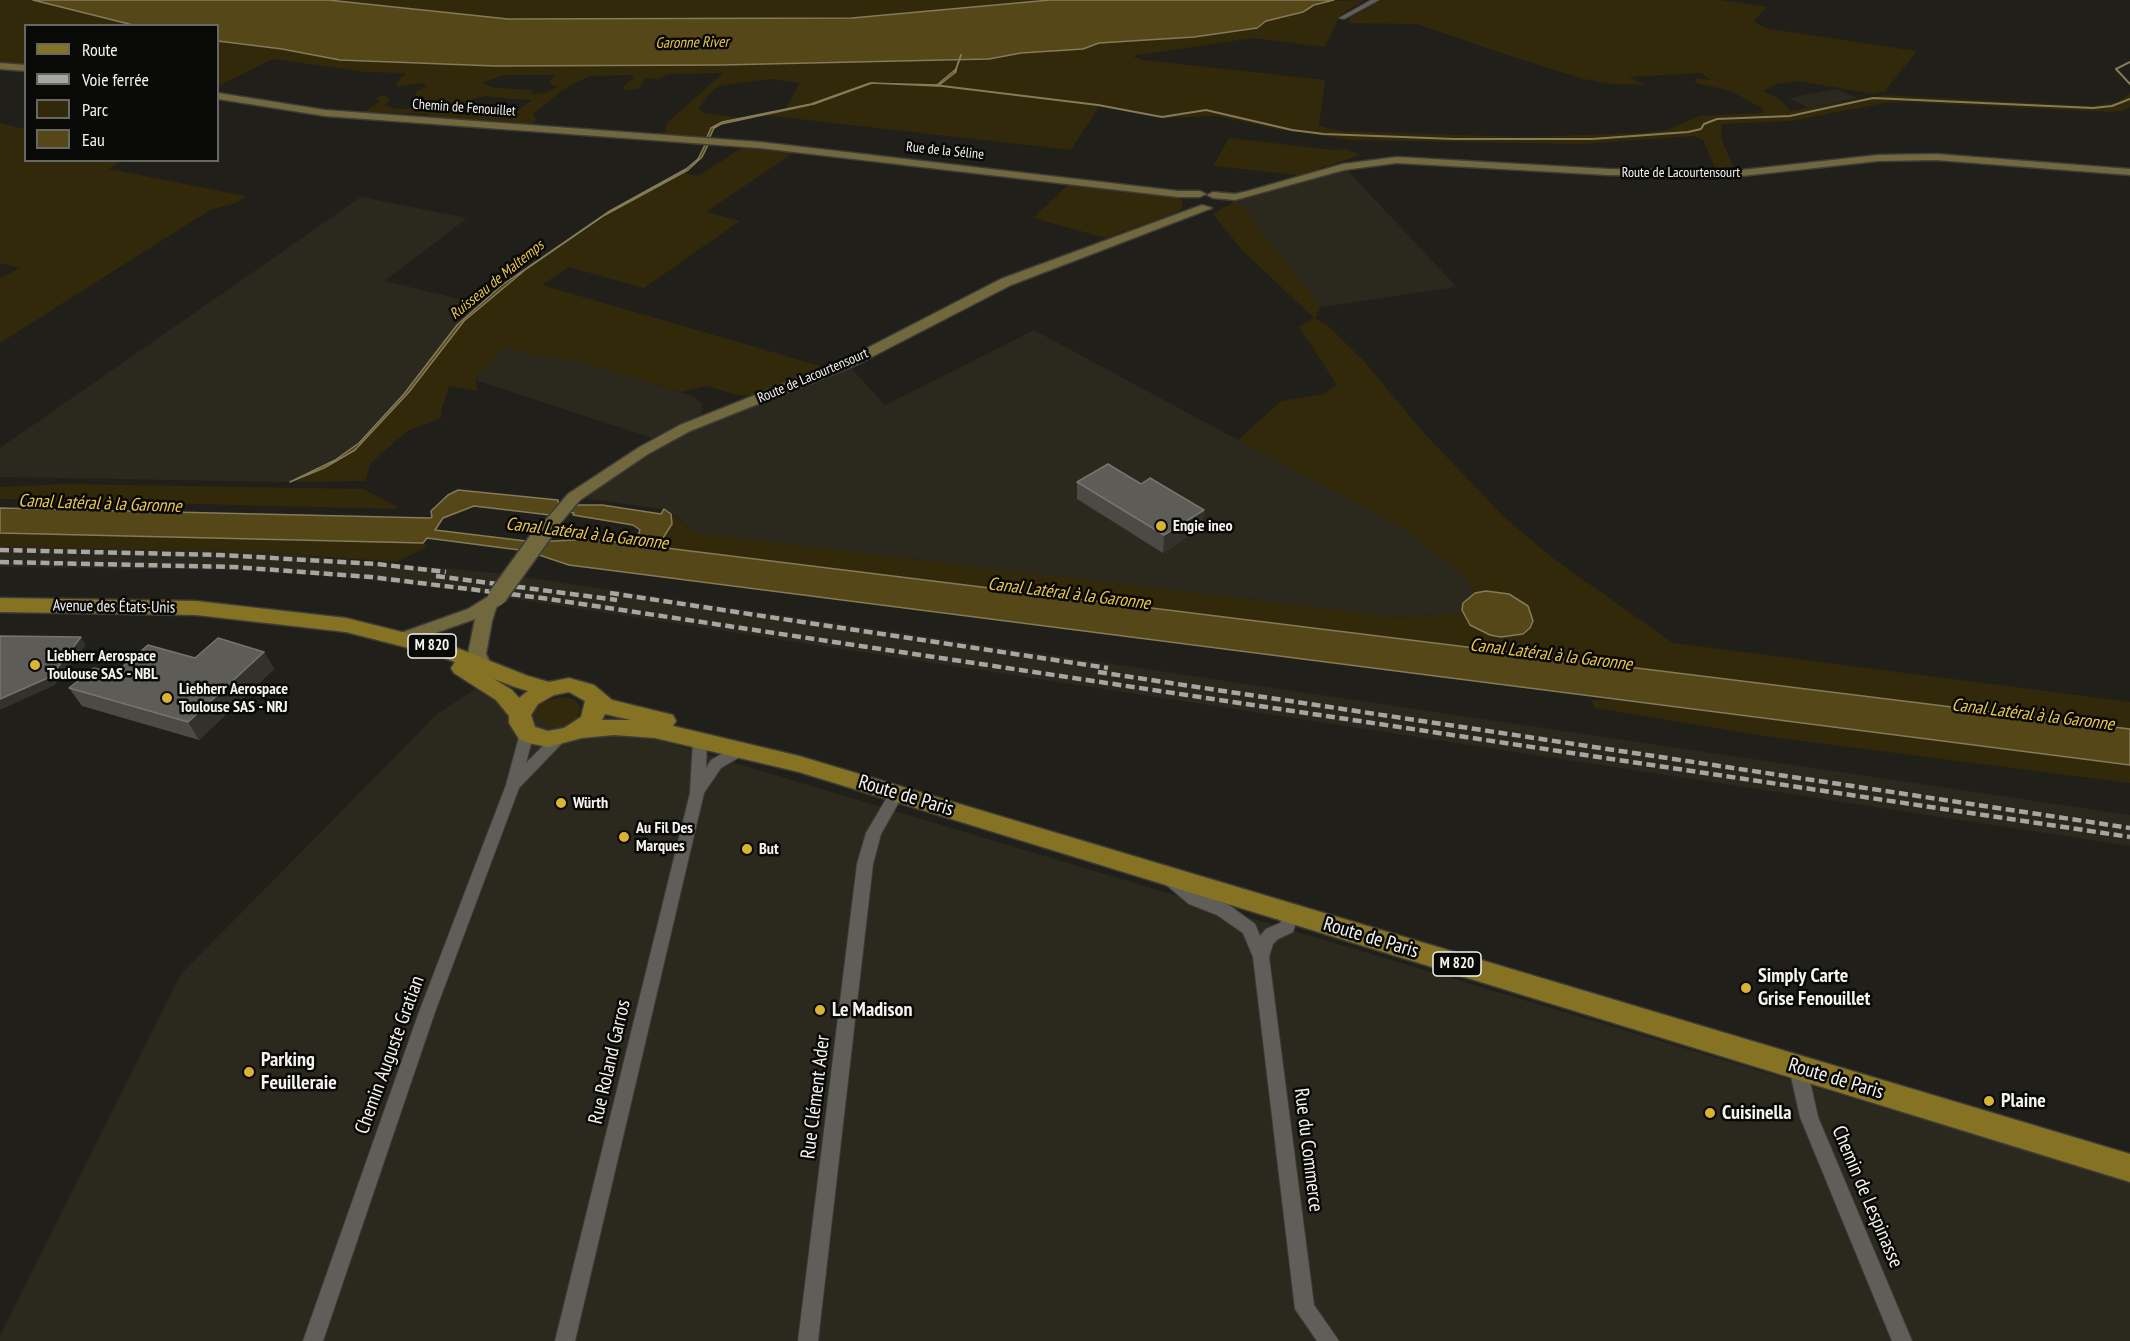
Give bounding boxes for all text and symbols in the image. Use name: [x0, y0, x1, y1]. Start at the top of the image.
legend: [24, 24, 219, 162]
water label: Garonne River: [655, 33, 729, 53]
text: Route: [82, 38, 118, 61]
text: Voie ferrée: [82, 68, 149, 91]
street label: Chemin de Fenouillet: [412, 96, 516, 120]
text: Parc: [82, 98, 108, 121]
text: Eau: [82, 128, 105, 151]
street label: Rue de la Séline: [905, 139, 985, 163]
street label: Route de Lacourtensourt: [1622, 165, 1740, 181]
water label: Ruisseau de Maltemps: [446, 237, 548, 323]
street label: Route de Lacourtensourt: [755, 345, 871, 407]
water label: Canal Latéral à la Garonne: [18, 490, 182, 518]
water label: Canal Latéral à la Garonne: [505, 513, 669, 555]
place label: Engie ineo: [1173, 516, 1233, 536]
marker: Engie ineo: [1154, 519, 1168, 533]
water label: Canal Latéral à la Garonne: [987, 573, 1151, 615]
street label: Avenue des États-Unis: [53, 596, 175, 618]
road number: M 820: [408, 634, 456, 658]
water label: Canal Latéral à la Garonne: [1469, 634, 1633, 676]
place label: Liebherr Aerospace Toulouse SAS - NBL: [47, 646, 158, 684]
marker: Liebherr Aerospace Toulouse SAS - NBL: [28, 658, 42, 672]
place label: Liebherr Aerospace Toulouse SAS - NRJ: [179, 679, 288, 717]
marker: Liebherr Aerospace Toulouse SAS - NRJ: [160, 691, 174, 705]
water label: Canal Latéral à la Garonne: [1951, 694, 2115, 736]
street label: Route de Paris: [856, 770, 956, 822]
place label: Würth: [573, 793, 608, 813]
marker: Würth: [554, 796, 568, 810]
place label: Au Fil Des Marques: [636, 818, 693, 856]
marker: Au Fil Des Marques: [617, 830, 631, 844]
place label: But: [759, 839, 779, 859]
marker: But: [740, 842, 754, 856]
street label: Route de Paris: [1321, 912, 1421, 964]
road number: M 820: [1433, 952, 1481, 976]
place label: Simply Carte Grise Fenouillet: [1758, 964, 1870, 1011]
street label: Chemin Auguste Gratian: [350, 973, 430, 1137]
marker: Simply Carte Grise Fenouillet: [1739, 981, 1753, 995]
street label: Rue Roland Garros: [584, 998, 636, 1126]
place label: Le Madison: [832, 998, 912, 1022]
marker: Le Madison: [813, 1003, 827, 1017]
street label: Rue Clément Ader: [797, 1034, 835, 1160]
place label: Parking Feuilleraie: [261, 1048, 337, 1095]
street label: Route de Paris: [1786, 1053, 1886, 1105]
marker: Parking Feuilleraie: [242, 1065, 256, 1079]
street label: Rue du Commerce: [1289, 1087, 1327, 1213]
place label: Plaine: [2001, 1089, 2046, 1113]
marker: Plaine: [1982, 1094, 1996, 1108]
place label: Cuisinella: [1722, 1101, 1791, 1125]
marker: Cuisinella: [1703, 1106, 1717, 1120]
street label: Chemin de Lespinasse: [1826, 1122, 1908, 1272]

